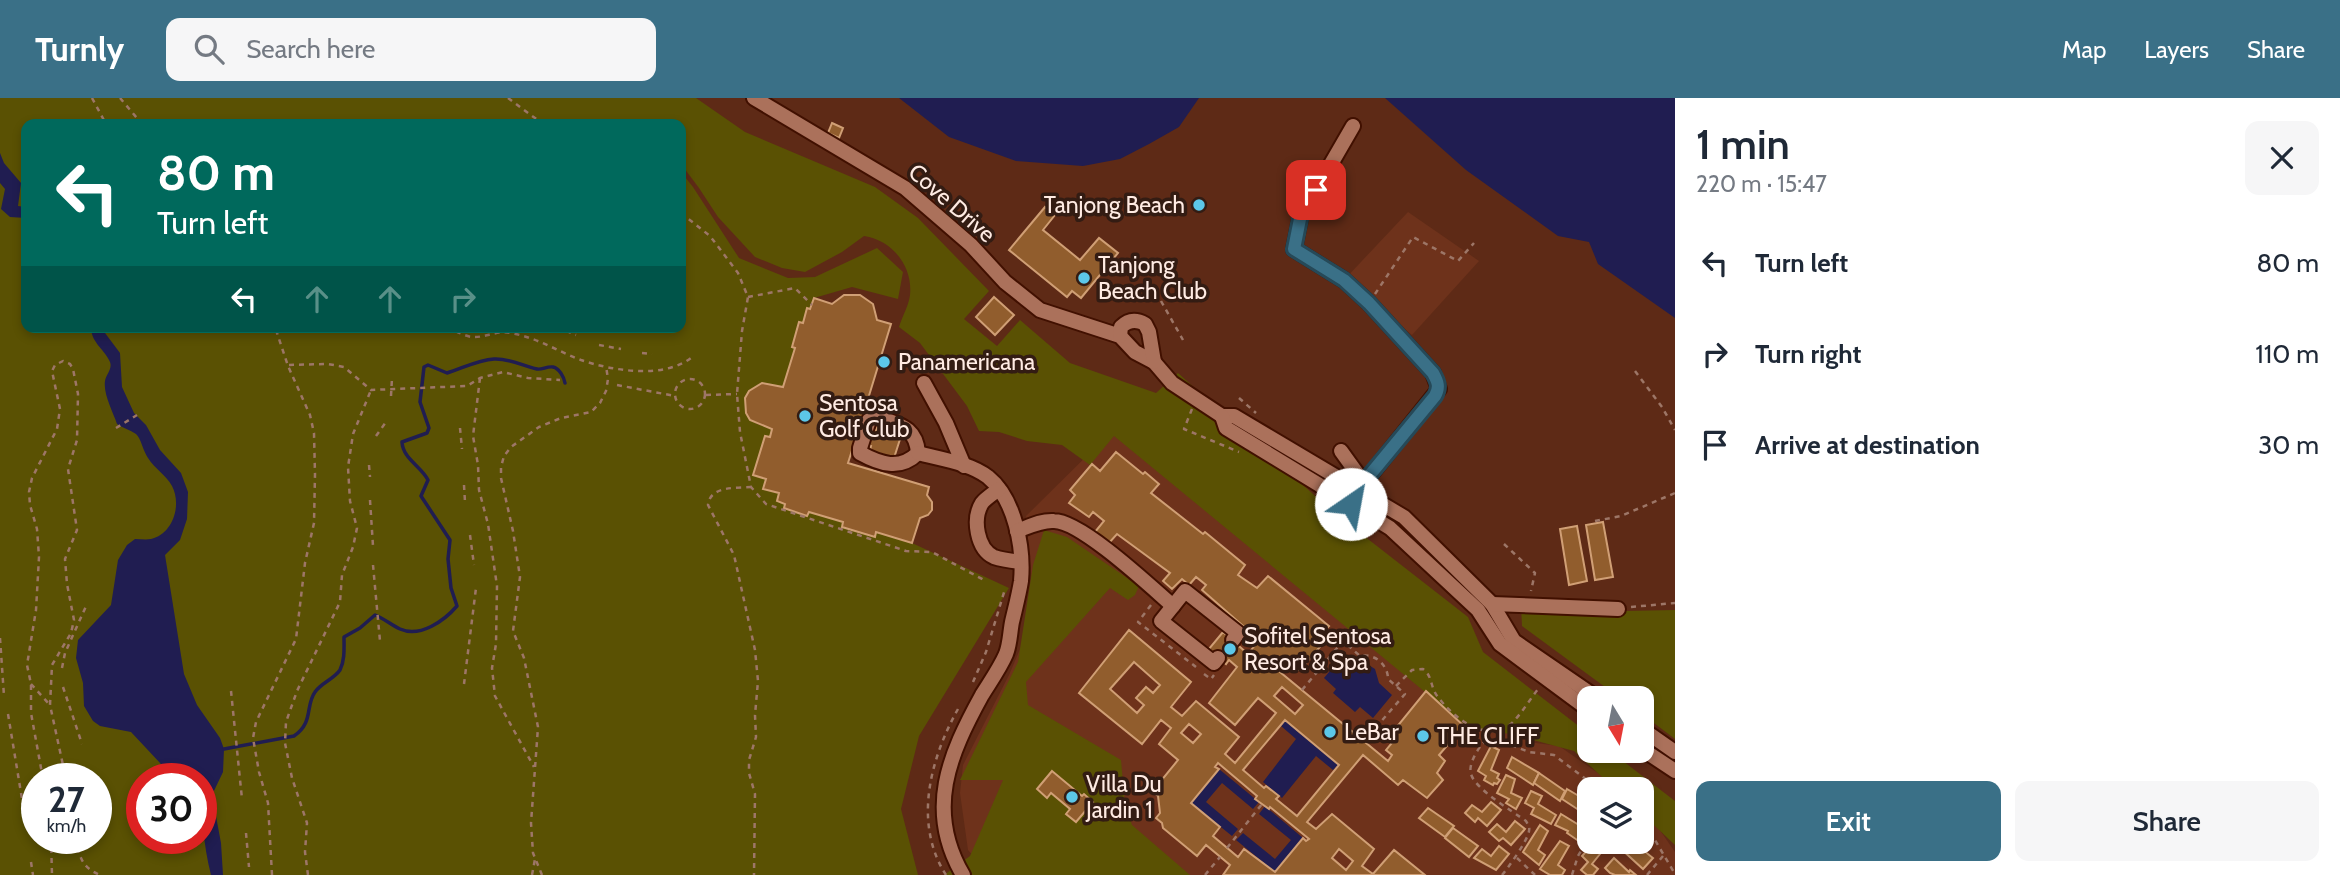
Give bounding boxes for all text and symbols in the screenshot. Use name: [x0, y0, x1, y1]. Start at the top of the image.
search box: [166, 18, 656, 81]
text: Turnly: [35, 29, 124, 69]
icon: search: [190, 30, 228, 68]
text: Search here: [246, 33, 375, 65]
text: Map: [2062, 35, 2106, 64]
text: Layers: [2144, 35, 2209, 64]
text: Share: [2247, 35, 2305, 64]
text: 1 min: [1696, 118, 1790, 170]
button: close: [2245, 121, 2319, 195]
text: 80 m: [157, 143, 275, 202]
icon: left: [42, 147, 133, 238]
street label: Cove Drive: [903, 158, 1001, 248]
pin: [1286, 160, 1346, 220]
text: 220 m · 15:47: [1696, 170, 1827, 198]
icon: arrive: [1297, 171, 1335, 209]
place label: Tanjong Beach: [1044, 191, 1185, 219]
marker: Tanjong Beach: [1191, 197, 1207, 213]
text: Turn left: [157, 203, 268, 242]
icon: left: [1696, 244, 1734, 282]
text: Turn left: [1755, 247, 1848, 279]
text: 80 m: [2256, 247, 2319, 279]
place label: Tanjong Beach Club: [1098, 251, 1207, 305]
marker: Tanjong Beach Club: [1076, 270, 1092, 286]
icon: left: [225, 280, 263, 318]
icon: ahead: [298, 280, 336, 318]
icon: ahead: [371, 280, 409, 318]
icon: right: [444, 280, 482, 318]
icon: right: [1696, 335, 1734, 373]
text: Turn right: [1755, 338, 1861, 370]
text: 110 m: [2255, 338, 2319, 370]
place label: Panamericana: [898, 348, 1035, 376]
marker: Panamericana: [876, 354, 892, 370]
place label: Sentosa Golf Club: [819, 389, 910, 443]
marker: Sentosa Golf Club: [797, 408, 813, 424]
icon: arrive: [1696, 426, 1734, 464]
text: Arrive at destination: [1755, 429, 1980, 461]
text: 30 m: [2258, 429, 2319, 461]
position arrow: [1314, 467, 1388, 541]
place label: Sofitel Sentosa Resort & Spa: [1244, 622, 1391, 676]
marker: Sofitel Sentosa Resort & Spa: [1222, 641, 1238, 657]
north arrow: [1577, 686, 1654, 763]
map controls: [1577, 686, 1654, 854]
place label: LeBar: [1344, 718, 1399, 746]
place label: THE CLIFF: [1437, 722, 1539, 750]
marker: LeBar: [1322, 724, 1338, 740]
marker: THE CLIFF: [1415, 728, 1431, 744]
speed limit sign: 30: [126, 763, 217, 854]
place label: Villa Du Jardin 1: [1085, 770, 1162, 824]
button: layers: [1577, 777, 1654, 854]
text: 27: [48, 778, 85, 821]
button: Exit: [1696, 781, 2001, 861]
button: Share: [2015, 781, 2319, 861]
marker: Villa Du Jardin 1: [1064, 789, 1080, 805]
text: km/h: [47, 815, 86, 837]

